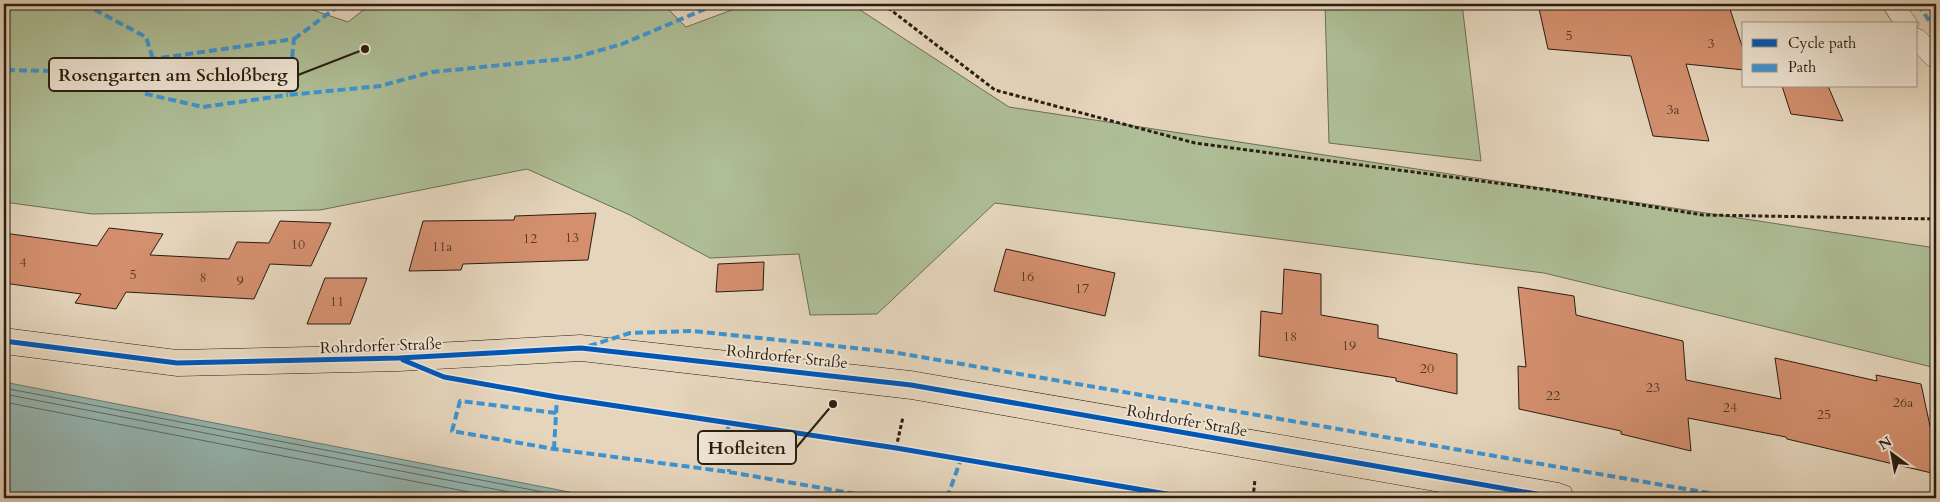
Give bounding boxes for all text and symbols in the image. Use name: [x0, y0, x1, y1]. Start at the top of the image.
legend: [1742, 22, 1918, 88]
house number: 5: [1565, 26, 1573, 45]
text: Cycle path: [1788, 33, 1857, 53]
house number: 3: [1707, 34, 1715, 53]
text: Path: [1788, 57, 1817, 77]
callout: Rosengarten am Schloßberg: [49, 58, 298, 91]
text: Rosengarten am Schloßberg: [58, 63, 288, 88]
house number: 3a: [1666, 100, 1680, 119]
house number: 13: [565, 228, 579, 247]
house number: 12: [523, 229, 537, 248]
house number: 10: [291, 235, 305, 254]
house number: 11a: [432, 237, 452, 256]
house number: 4: [19, 253, 27, 272]
house number: 5: [129, 265, 137, 284]
house number: 16: [1020, 267, 1034, 286]
house number: 8: [199, 268, 207, 287]
house number: 9: [236, 271, 244, 290]
house number: 17: [1075, 279, 1089, 298]
house number: 11: [330, 292, 344, 311]
house number: 18: [1283, 327, 1297, 346]
street label: Rohrdorfer Straße: [320, 333, 442, 359]
house number: 19: [1342, 336, 1356, 355]
street label: Rohrdorfer Straße: [725, 340, 849, 374]
house number: 20: [1420, 359, 1434, 378]
house number: 23: [1646, 378, 1660, 397]
house number: 22: [1546, 386, 1560, 405]
house number: 26a: [1893, 393, 1913, 412]
house number: 24: [1723, 398, 1737, 417]
street label: Rohrdorfer Straße: [1125, 400, 1249, 442]
house number: 25: [1817, 405, 1831, 424]
north arrow: [1868, 430, 1918, 480]
callout: Hofleiten: [698, 431, 796, 464]
text: N: [1875, 432, 1896, 455]
text: Hofleiten: [708, 436, 787, 461]

